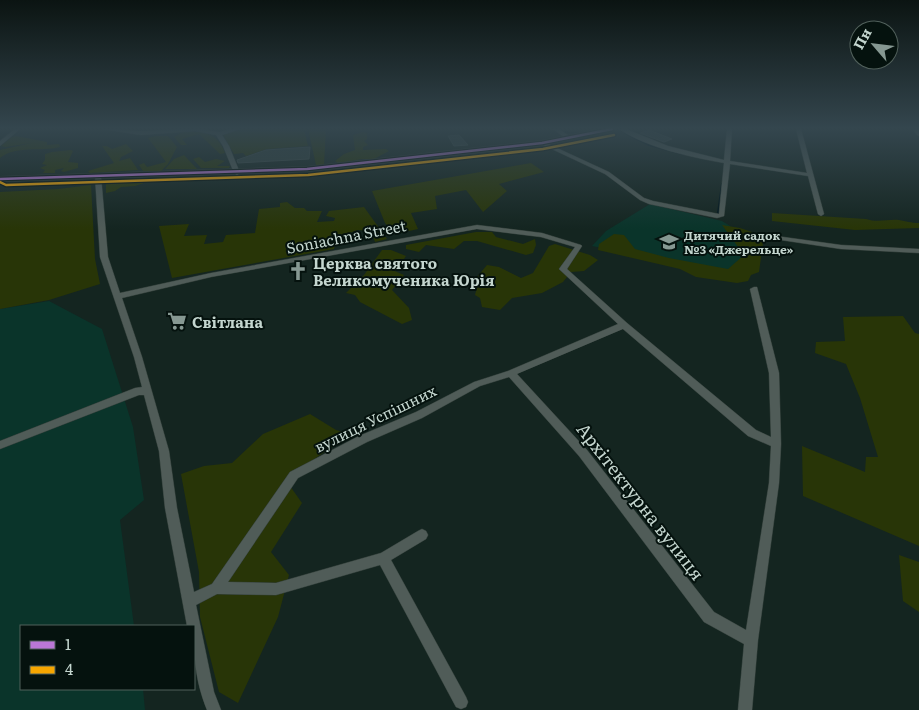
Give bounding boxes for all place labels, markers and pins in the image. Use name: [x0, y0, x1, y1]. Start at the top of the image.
place label: Дитячий садок №3 «Джерельце»: [684, 226, 794, 258]
school or university icon: Дитячий садок №3 «Джерельце»: [658, 231, 680, 253]
place label: Церква святого Великомученика Юрія: [313, 251, 495, 291]
church icon: Церква святого Великомученика Юрія: [287, 260, 309, 282]
supermarket icon: Світлана: [166, 310, 188, 332]
place label: Світлана: [192, 310, 263, 333]

